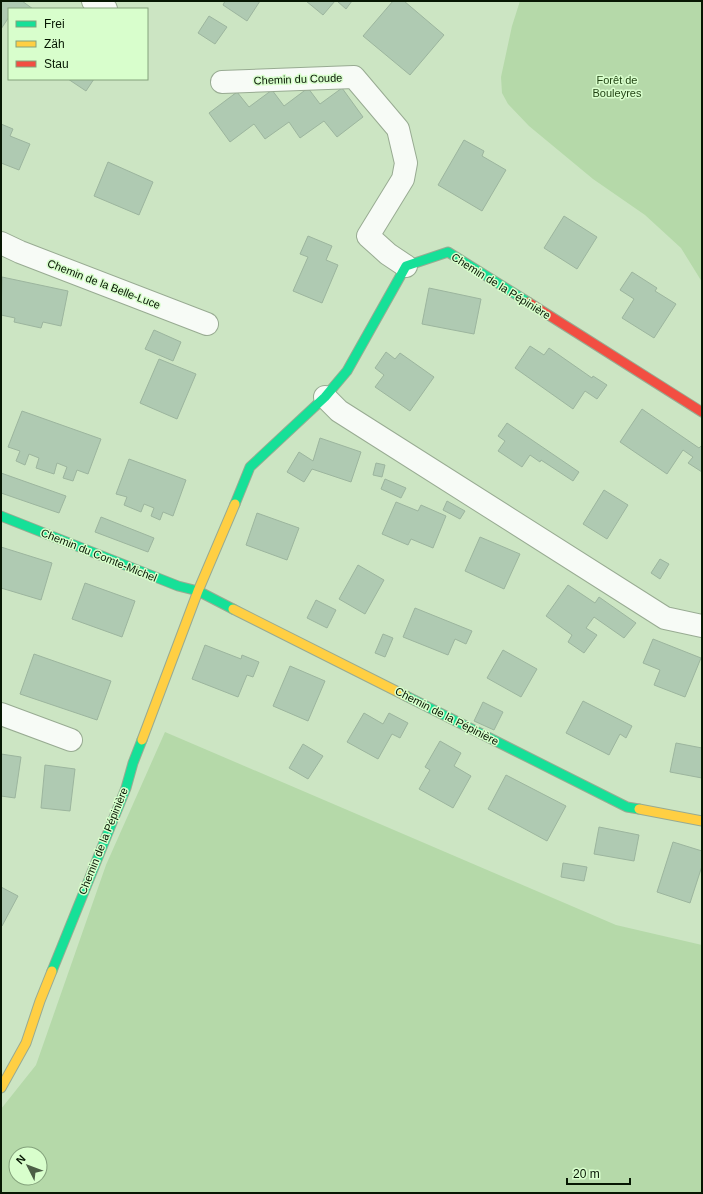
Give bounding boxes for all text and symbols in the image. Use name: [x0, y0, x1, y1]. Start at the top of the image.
legend: [8, 8, 148, 80]
text: Frei: [44, 17, 65, 31]
text: Zäh: [44, 37, 65, 51]
text: Stau: [44, 57, 69, 71]
street label: Chemin du Coude: [253, 71, 343, 87]
park label: Forêt de Bouleyres: [593, 74, 642, 99]
street label: Chemin de la Pépinière: [449, 251, 553, 321]
street label: Chemin de la Belle-Luce: [46, 257, 162, 311]
street label: Chemin du Comte-Michel: [39, 526, 159, 584]
street label: Chemin de la Pépinière: [393, 685, 501, 747]
street label: Chemin de la Pépinière: [76, 786, 130, 896]
north arrow: [8, 1146, 48, 1186]
text: N: [13, 1152, 28, 1166]
scale bar: [567, 1160, 630, 1186]
text: 20 m: [573, 1167, 600, 1181]

